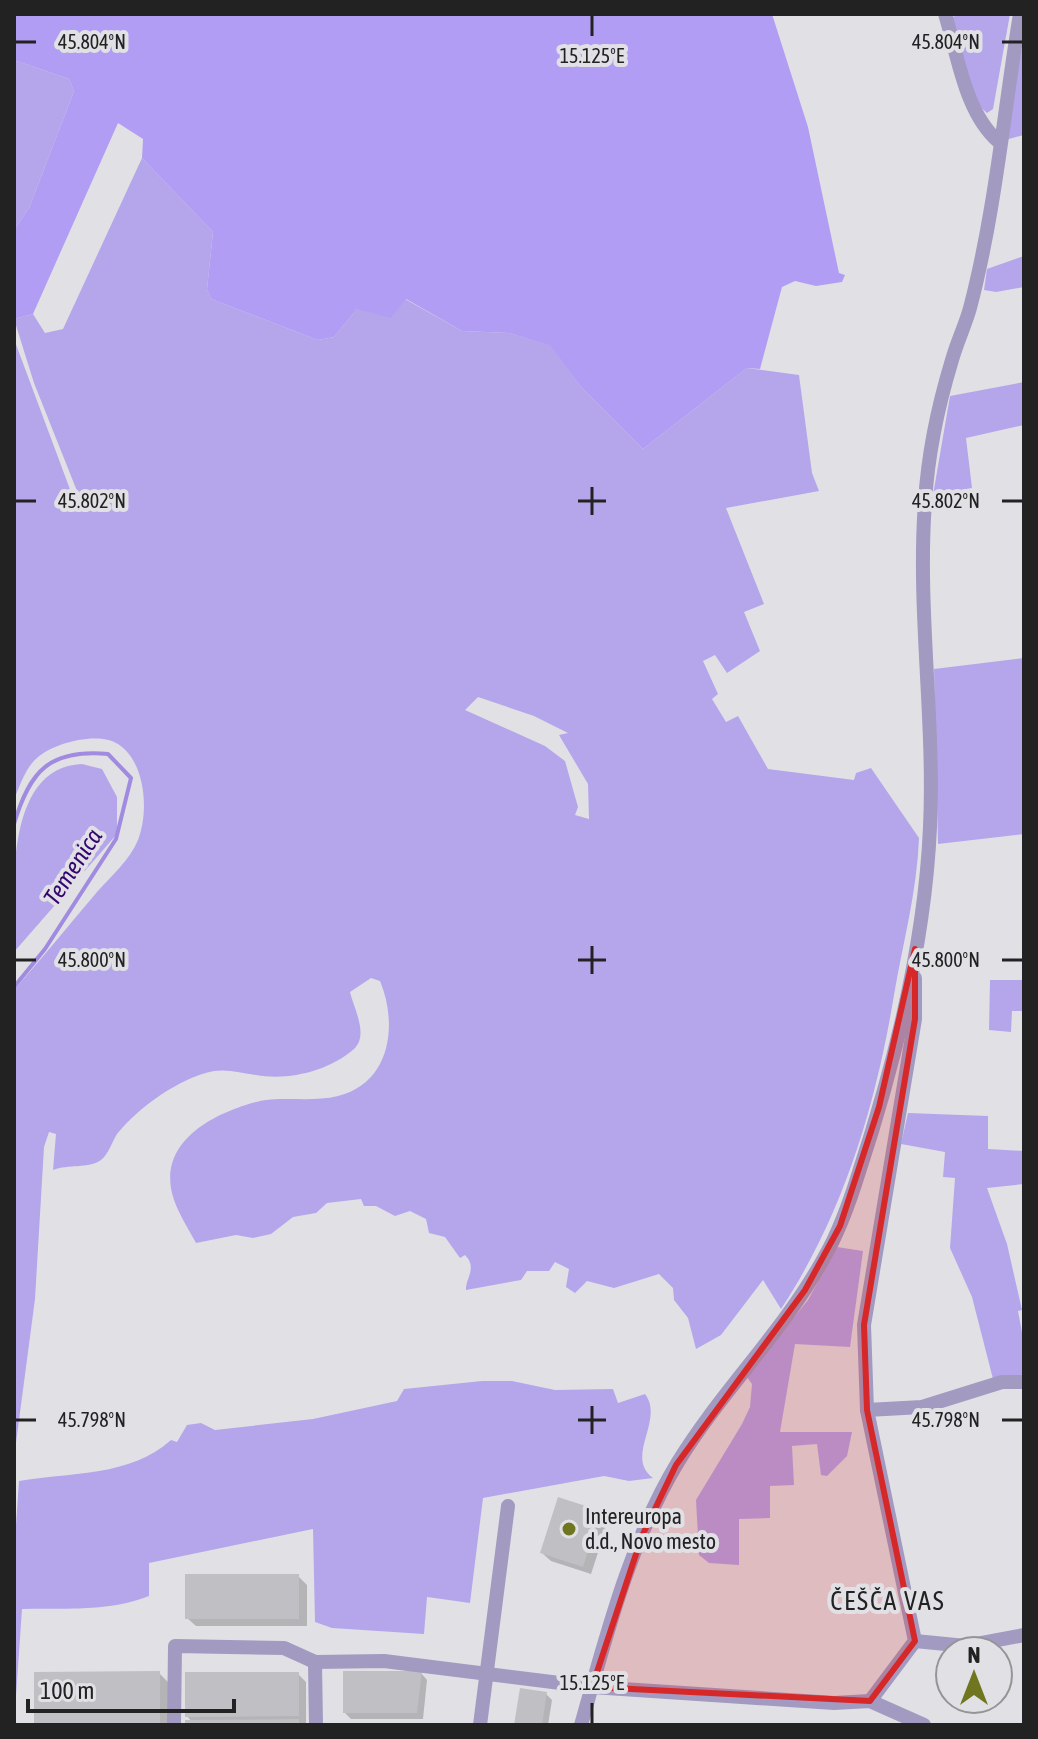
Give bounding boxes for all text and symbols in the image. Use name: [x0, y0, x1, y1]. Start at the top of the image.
text: 45.804°N: [58, 30, 126, 53]
text: 45.804°N: [912, 30, 980, 53]
text: 15.125°E: [560, 44, 625, 67]
text: 45.802°N: [58, 489, 126, 512]
text: 45.802°N: [912, 489, 980, 512]
water label: Temenica: [38, 824, 107, 910]
text: 45.800°N: [58, 948, 126, 971]
text: 45.800°N: [912, 948, 980, 971]
text: 45.798°N: [58, 1408, 126, 1431]
text: 45.798°N: [912, 1408, 980, 1431]
place label: Intereuropa d.d., Novo mesto: [585, 1503, 716, 1554]
marker: Intereuropa d.d., Novo mesto: [560, 1520, 578, 1538]
district label: ČEŠČA VAS: [830, 1586, 946, 1616]
north arrow: [934, 1635, 1014, 1715]
text: N: [968, 1642, 980, 1668]
scale bar: [28, 1663, 234, 1713]
text: 15.125°E: [560, 1671, 625, 1694]
text: 100 m: [40, 1677, 94, 1704]

